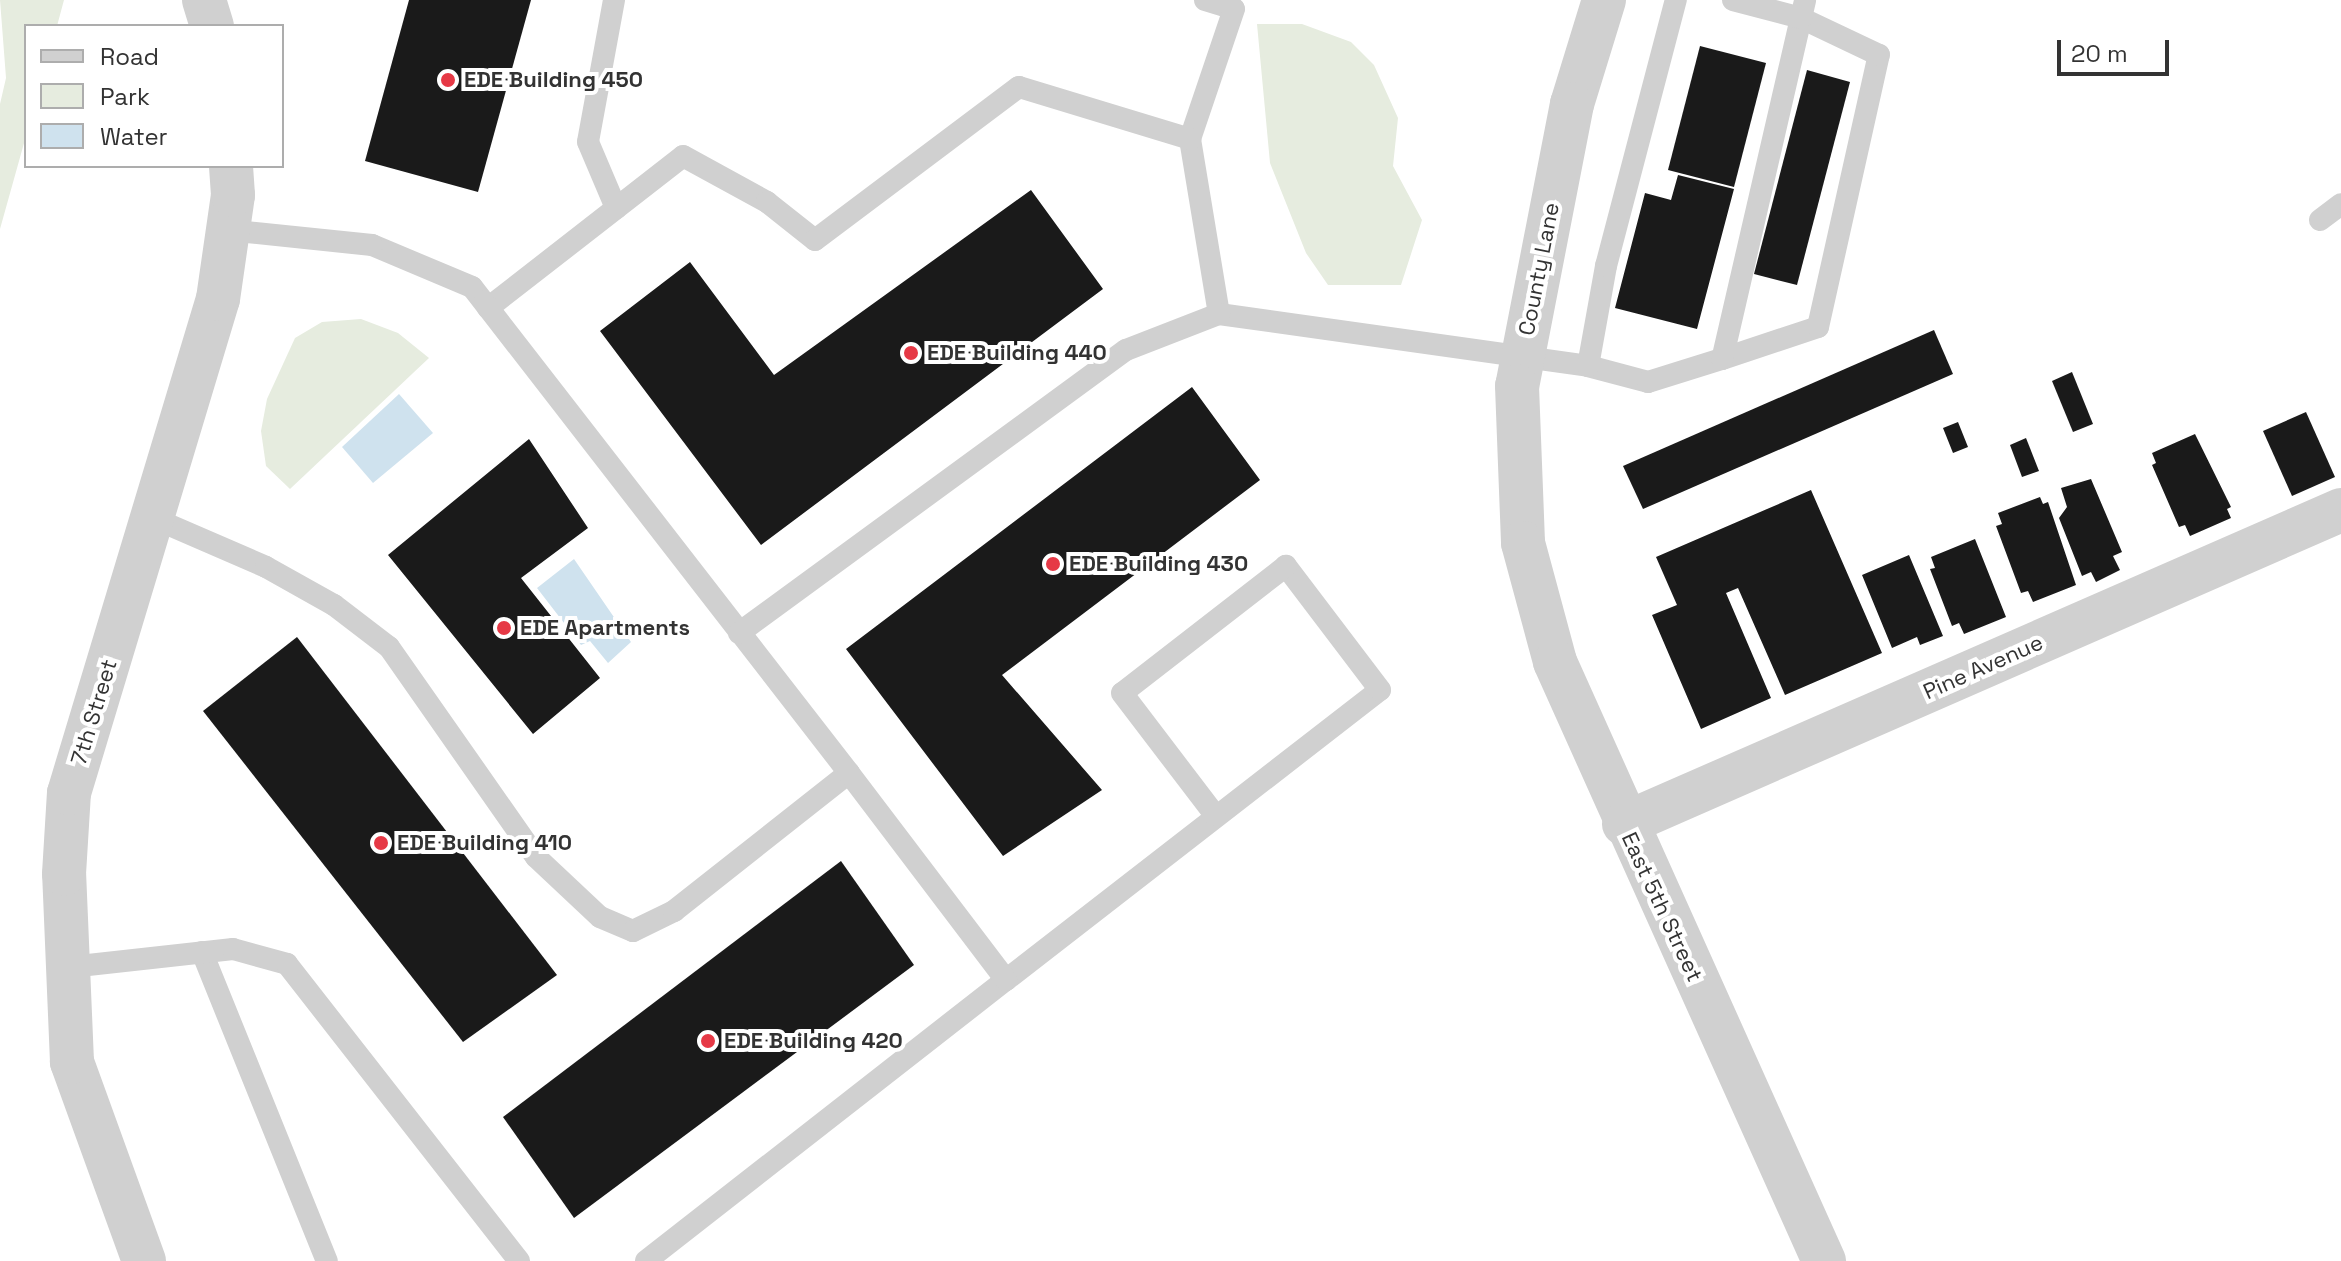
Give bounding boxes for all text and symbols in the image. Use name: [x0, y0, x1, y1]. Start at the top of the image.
legend: [24, 24, 284, 168]
scale bar: [2061, 24, 2173, 74]
text: 20 m: [2071, 38, 2128, 69]
text: Road: [100, 41, 159, 72]
place label: EDE Building 450: [464, 67, 643, 93]
marker: EDE Building 450: [439, 71, 457, 89]
text: Park: [100, 81, 150, 112]
text: Water: [100, 121, 168, 152]
street label: County Lane: [1513, 200, 1565, 338]
place label: EDE Building 440: [927, 340, 1107, 366]
marker: EDE Building 440: [902, 344, 920, 362]
place label: EDE Building 430: [1069, 551, 1248, 577]
marker: EDE Building 430: [1044, 555, 1062, 573]
place label: EDE Apartments: [520, 615, 690, 641]
marker: EDE Apartments: [495, 619, 513, 637]
street label: Pine Avenue: [1919, 629, 2047, 705]
street label: 7th Street: [65, 656, 123, 768]
street label: East 5th Street: [1616, 828, 1708, 986]
place label: EDE Building 410: [397, 830, 572, 856]
marker: EDE Building 410: [372, 834, 390, 852]
place label: EDE Building 420: [724, 1028, 903, 1054]
marker: EDE Building 420: [699, 1032, 717, 1050]

